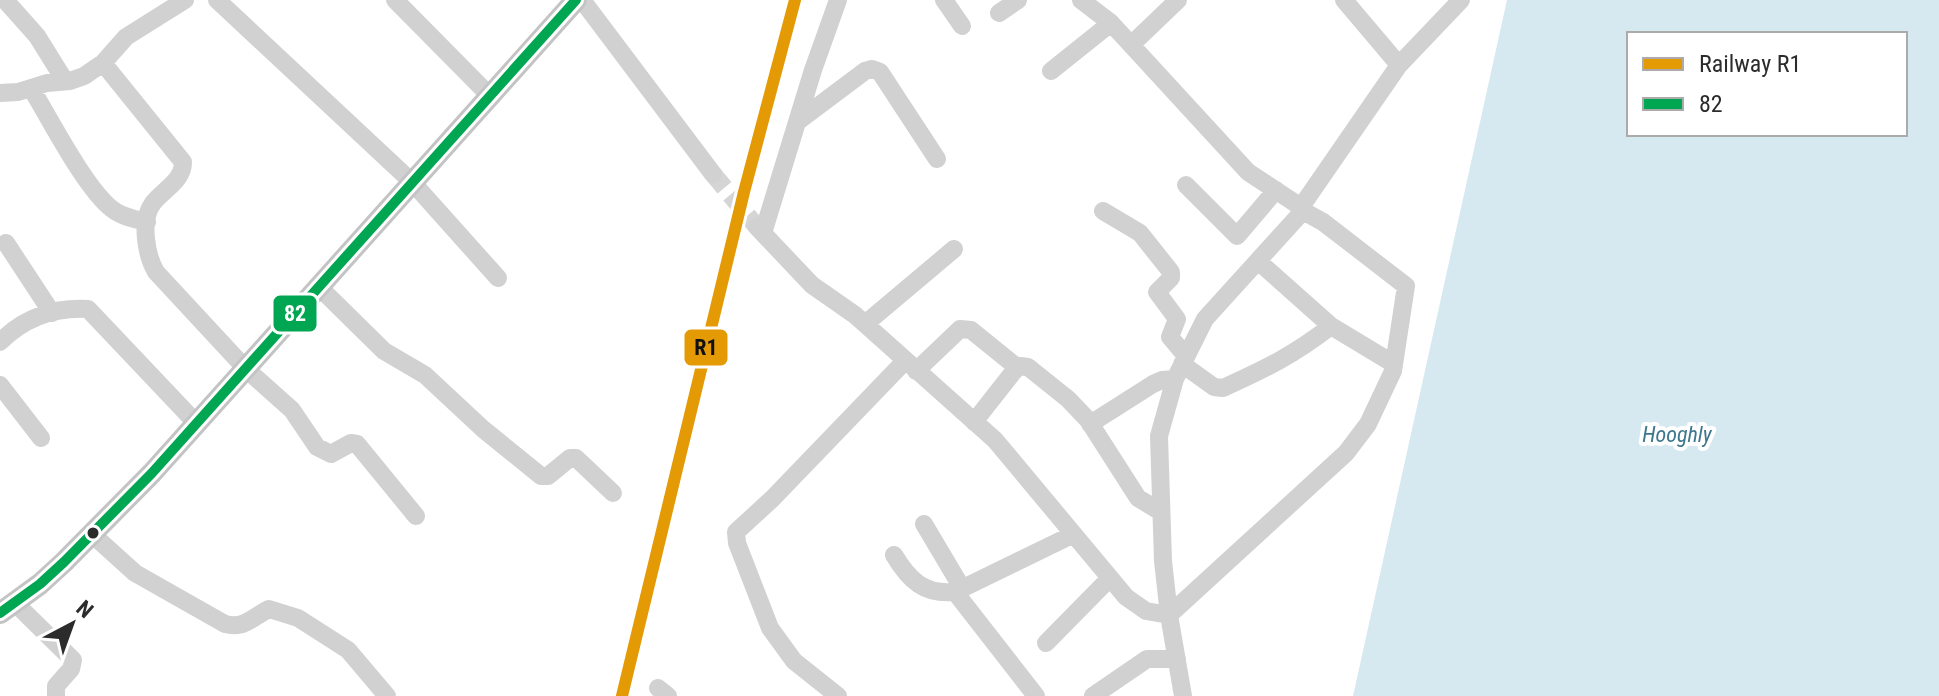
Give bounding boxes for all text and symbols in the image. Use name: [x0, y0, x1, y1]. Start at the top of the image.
legend: [1627, 32, 1907, 136]
text: Railway R1: [1699, 50, 1801, 78]
text: 82: [1699, 90, 1723, 118]
line badge: 82: [272, 294, 318, 333]
text: 82: [284, 301, 306, 326]
line badge: R1: [683, 328, 729, 367]
text: R1: [694, 335, 718, 360]
water label: Hooghly: [1642, 422, 1713, 447]
unlabelled marker: [85, 525, 101, 541]
north arrow: [32, 584, 112, 664]
text: N: [72, 595, 98, 623]

